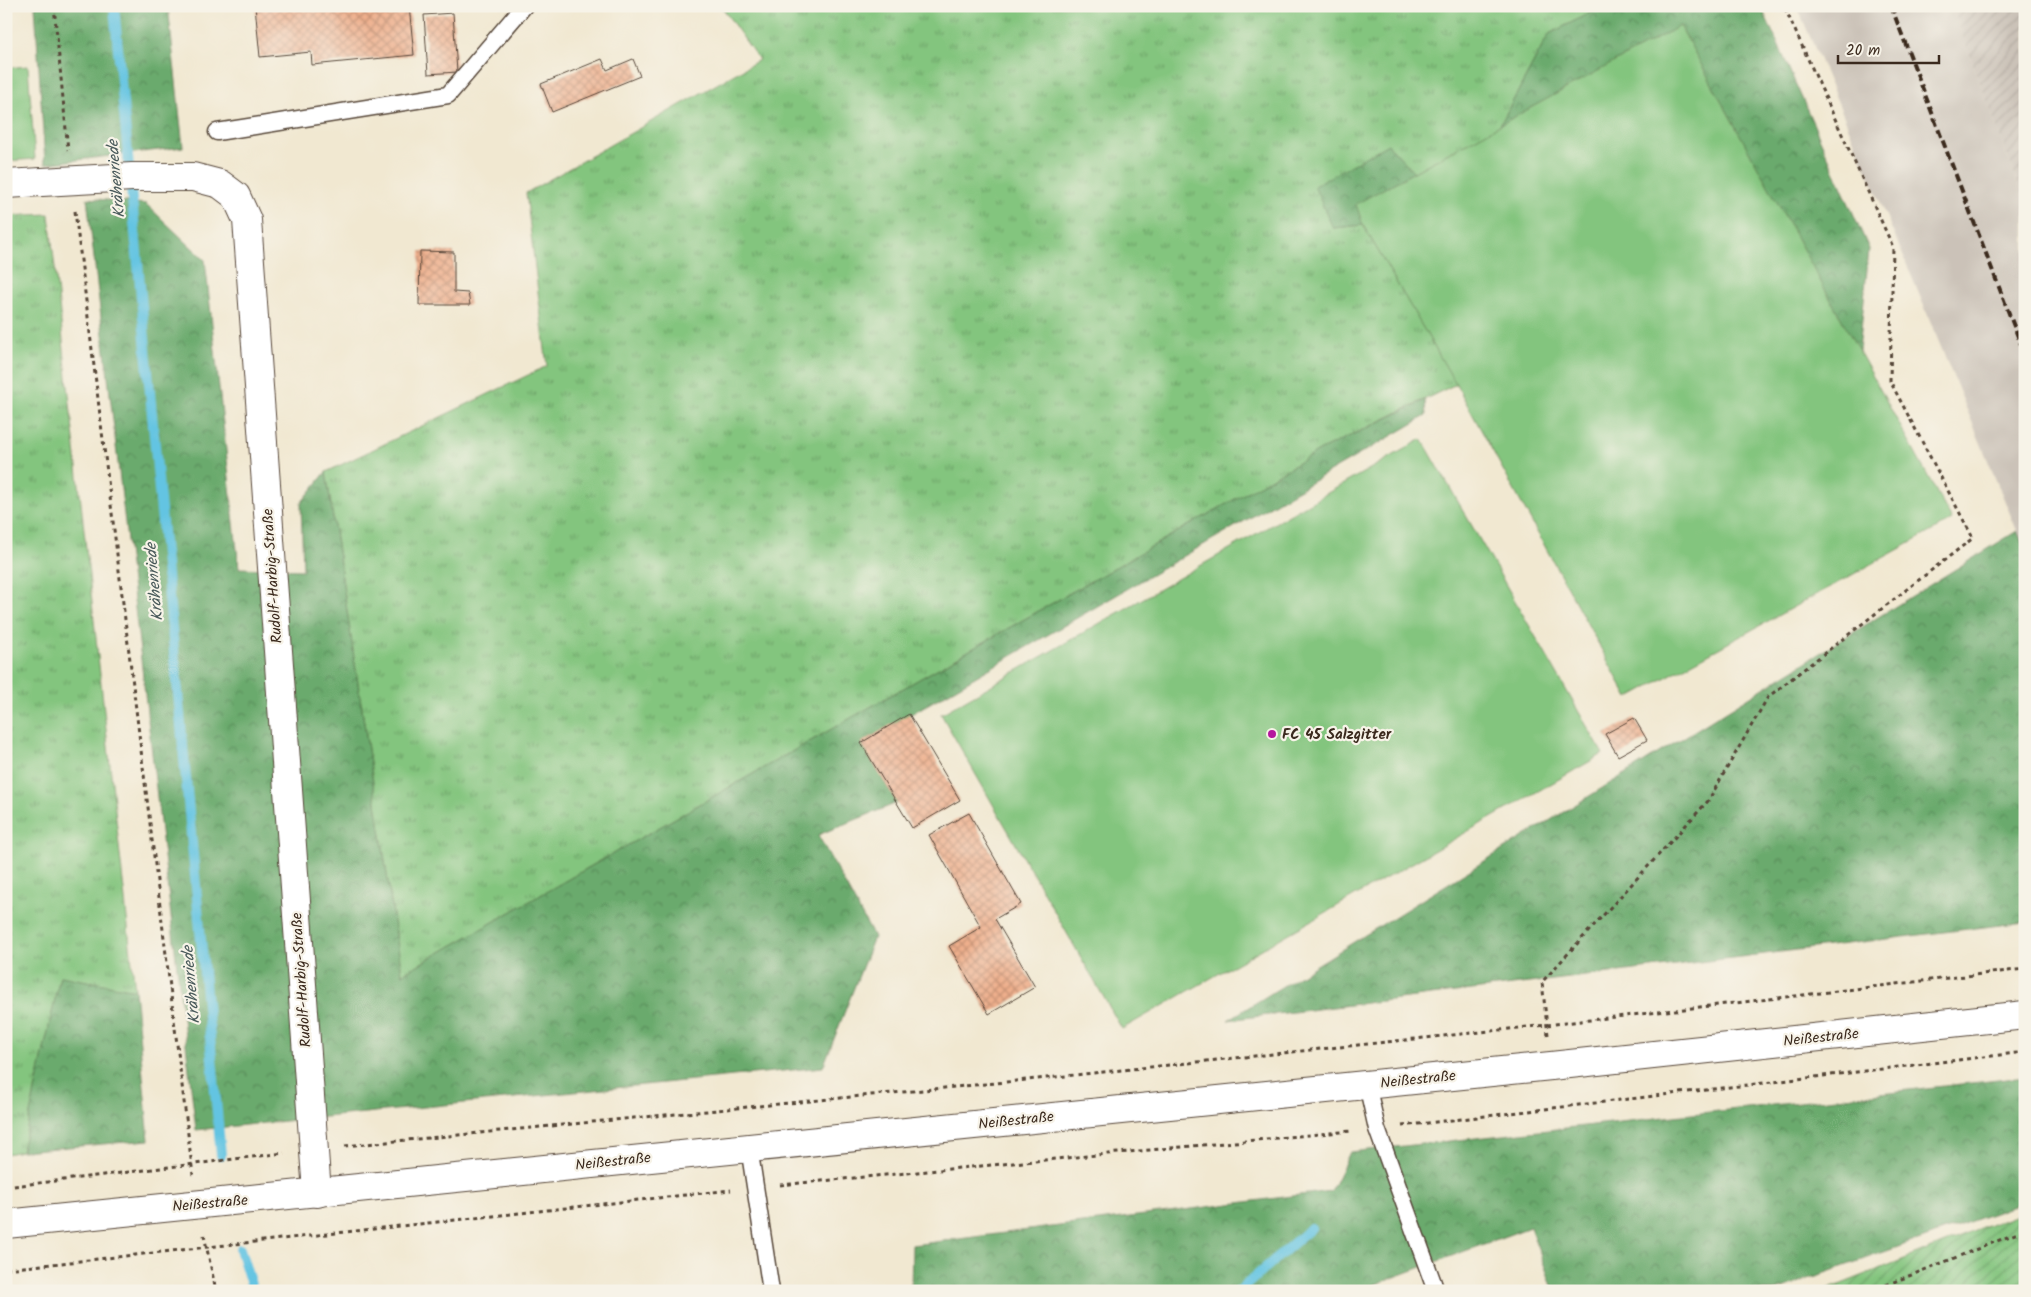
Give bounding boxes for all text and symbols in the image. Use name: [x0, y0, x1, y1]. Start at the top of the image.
scale bar: [1838, 32, 1940, 64]
text: 20 m: [1846, 39, 1880, 63]
water label: Krähenriede: [100, 137, 132, 219]
street label: Rudolf-Harbig-Straße: [256, 507, 290, 644]
water label: Krähenriede: [138, 540, 170, 622]
place label: FC 45 Salzgitter: [1282, 723, 1392, 747]
marker: FC 45 Salzgitter: [1266, 728, 1278, 740]
street label: Rudolf-Harbig-Straße: [285, 911, 319, 1048]
water label: Krähenriede: [175, 943, 207, 1025]
street label: Neißestraße: [1782, 1022, 1860, 1054]
street label: Neißestraße: [1379, 1064, 1457, 1096]
street label: Neißestraße: [977, 1105, 1055, 1137]
street label: Neißestraße: [574, 1146, 652, 1178]
street label: Neißestraße: [171, 1189, 249, 1219]

